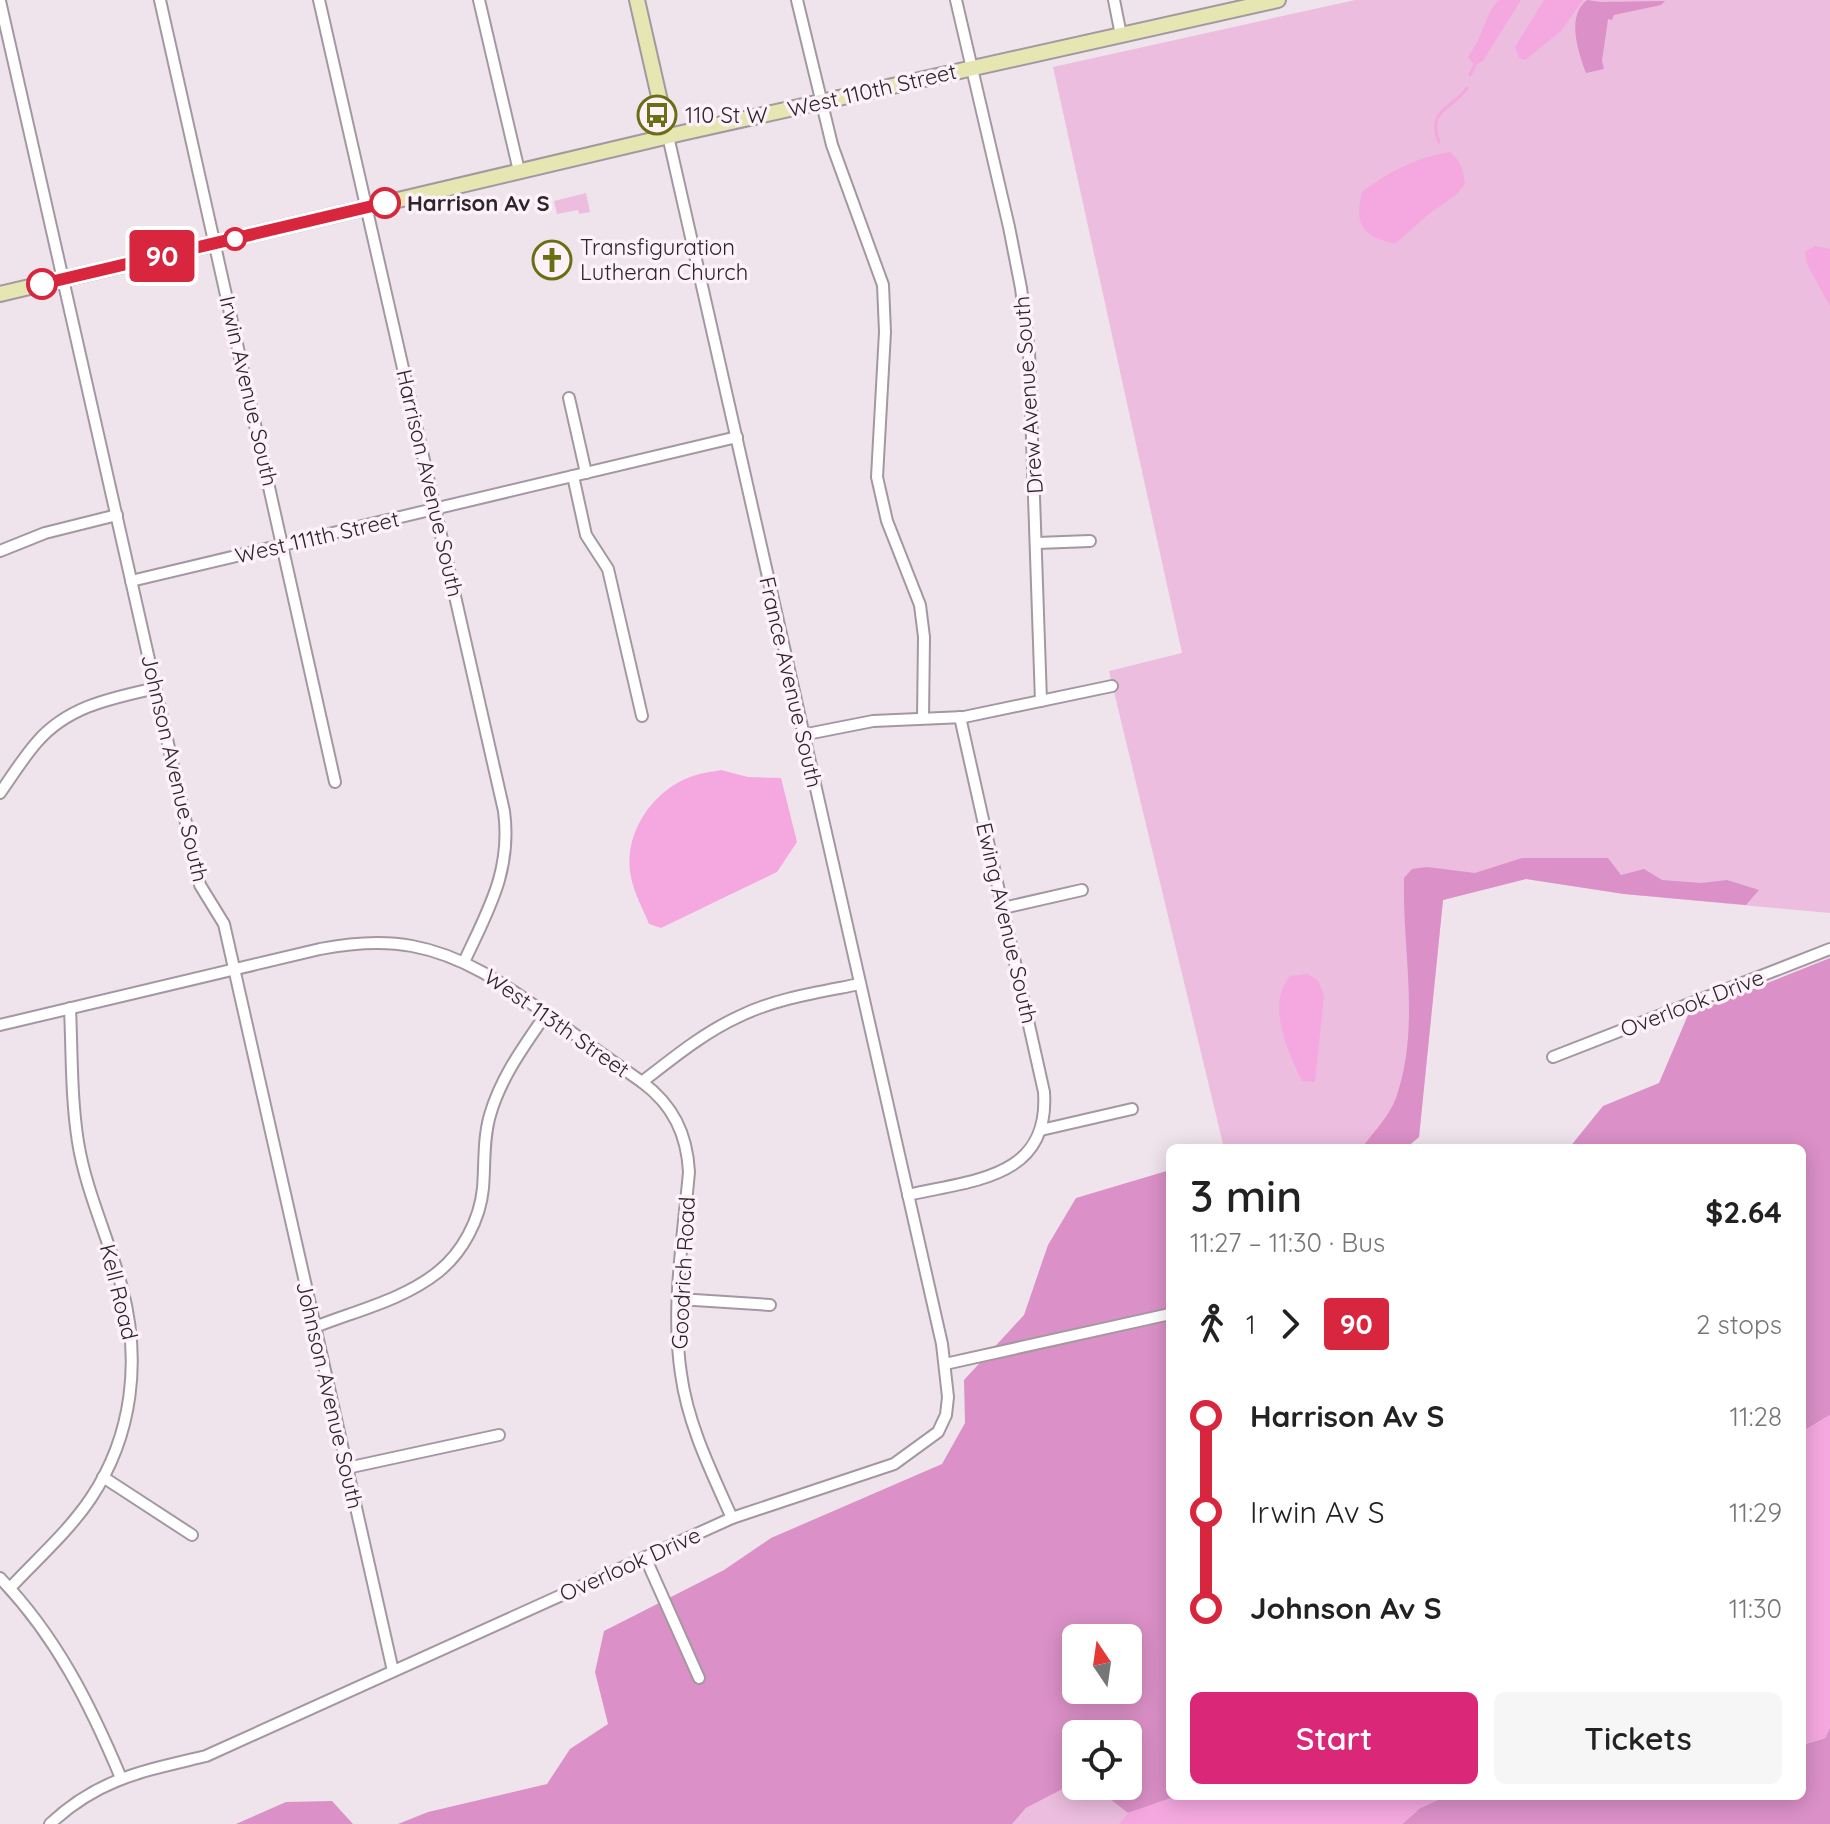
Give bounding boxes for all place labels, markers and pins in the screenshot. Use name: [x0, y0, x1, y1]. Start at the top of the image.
bus stop icon: 110 St W: [636, 94, 678, 136]
place label: 110 St W: [685, 101, 767, 129]
marker: Harrison Av S: [370, 188, 400, 218]
place label: Harrison Av S: [407, 189, 550, 217]
unlabelled marker: [224, 228, 246, 250]
place label: Transfiguration Lutheran Church: [580, 233, 748, 286]
church icon: Transfiguration Lutheran Church: [531, 239, 573, 281]
unlabelled marker: [27, 269, 57, 299]

